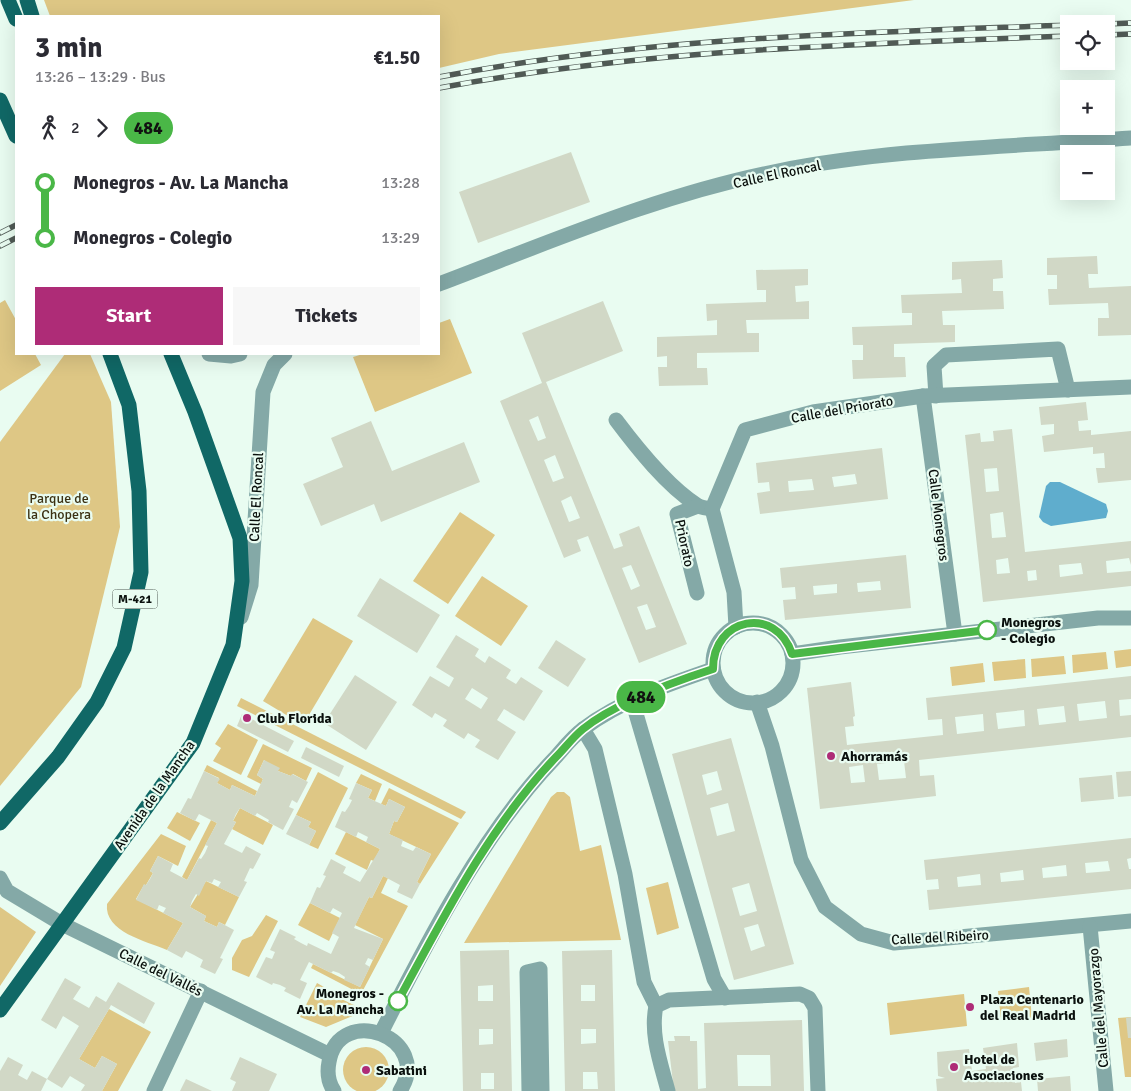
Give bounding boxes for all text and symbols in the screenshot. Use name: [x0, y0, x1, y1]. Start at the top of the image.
map controls: [1060, 15, 1115, 200]
button: locate: [1060, 15, 1115, 70]
text: 3 min: [35, 31, 103, 65]
text: €1.50: [374, 46, 420, 70]
text: 13:26 – 13:29 · Bus: [35, 67, 166, 87]
button: +: [1060, 80, 1115, 135]
icon: walk: [35, 114, 63, 142]
icon: forward: [88, 114, 116, 142]
text: 484: [134, 117, 163, 139]
text: 2: [71, 118, 80, 138]
button: −: [1060, 145, 1115, 200]
street label: Calle El Roncal: [732, 157, 823, 192]
text: Monegros - Av. La Mancha: [73, 171, 289, 195]
text: 13:28: [381, 173, 420, 193]
text: Monegros - Colegio: [73, 226, 232, 250]
text: 13:29: [381, 228, 420, 248]
button: Start: [35, 287, 223, 345]
button: Tickets: [233, 287, 420, 345]
street label: Calle del Priorato: [790, 392, 894, 427]
street label: Calle El Roncal: [246, 452, 267, 542]
street label: Calle Monegros: [924, 468, 953, 562]
park label: Parque de la Chopera: [27, 490, 91, 523]
street label: Priorato: [671, 518, 698, 568]
road number: M-421: [112, 590, 158, 608]
place label: Monegros - Colegio: [1001, 614, 1061, 647]
marker: Monegros - Colegio: [977, 620, 997, 640]
line badge: 484: [612, 681, 670, 713]
text: 484: [626, 686, 656, 708]
place label: Club Florida: [257, 710, 332, 727]
marker: Club Florida: [241, 712, 253, 724]
street label: Avenida de la Mancha: [110, 737, 199, 853]
place label: Ahorramás: [841, 748, 908, 765]
marker: Ahorramás: [825, 750, 837, 762]
street label: Calle del Ribeiro: [891, 926, 989, 949]
street label: Calle del Vallés: [116, 945, 205, 1000]
street label: Calle del Mayorazgo: [1085, 947, 1112, 1068]
place label: Monegros - Av. La Mancha: [297, 985, 384, 1018]
marker: Monegros - Av. La Mancha: [388, 991, 408, 1011]
place label: Plaza Centenario del Real Madrid: [980, 991, 1084, 1024]
marker: Plaza Centenario del Real Madrid: [964, 1001, 976, 1013]
place label: Hotel de Asociaciones: [964, 1051, 1044, 1084]
marker: Hotel de Asociaciones: [948, 1061, 960, 1073]
place label: Sabatini: [376, 1062, 427, 1079]
marker: Sabatini: [360, 1064, 372, 1076]

